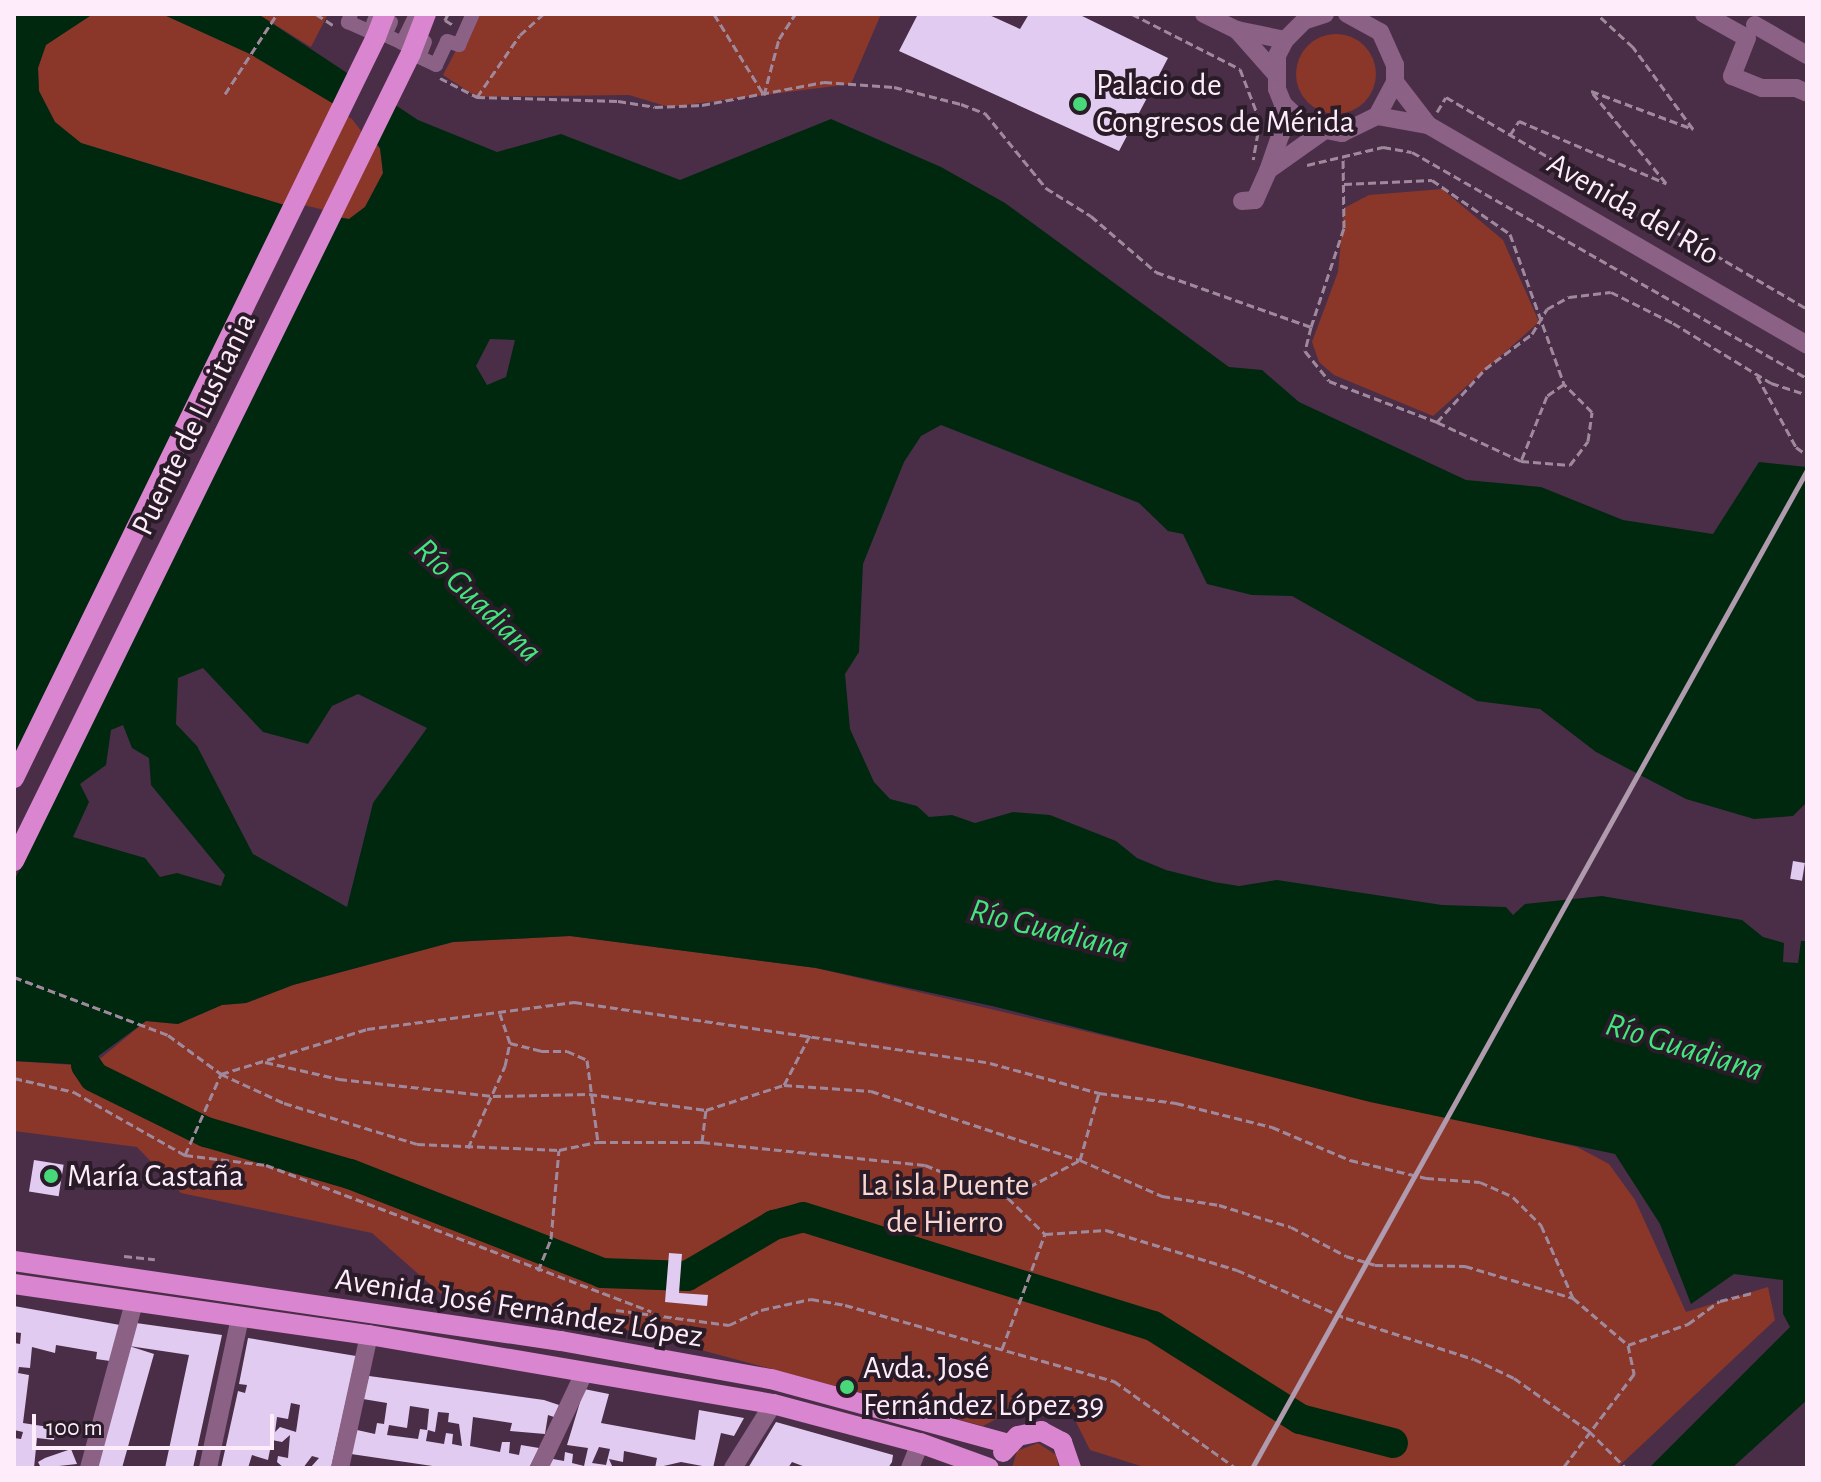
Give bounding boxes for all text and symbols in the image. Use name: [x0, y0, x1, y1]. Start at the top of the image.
place label: Palacio de Congresos de Mérida: [1096, 67, 1355, 142]
marker: Palacio de Congresos de Mérida: [1071, 95, 1089, 113]
street label: Avenida del Río: [1540, 144, 1726, 274]
street label: Puente de Lusitania: [123, 306, 265, 542]
water label: Río Guadiana: [404, 530, 550, 672]
water label: Río Guadiana: [965, 891, 1133, 969]
water label: Río Guadiana: [1600, 1005, 1768, 1091]
place label: María Castaña: [67, 1157, 244, 1195]
marker: María Castaña: [42, 1167, 60, 1185]
park label: La isla Puente de Hierro: [860, 1167, 1030, 1242]
street label: Avenida José Fernández López: [333, 1260, 705, 1356]
place label: Avda. José Fernández López 39: [863, 1350, 1104, 1425]
marker: Avda. José Fernández López 39: [838, 1378, 856, 1396]
scale bar: [36, 1398, 278, 1448]
text: 100 m: [46, 1416, 103, 1440]

